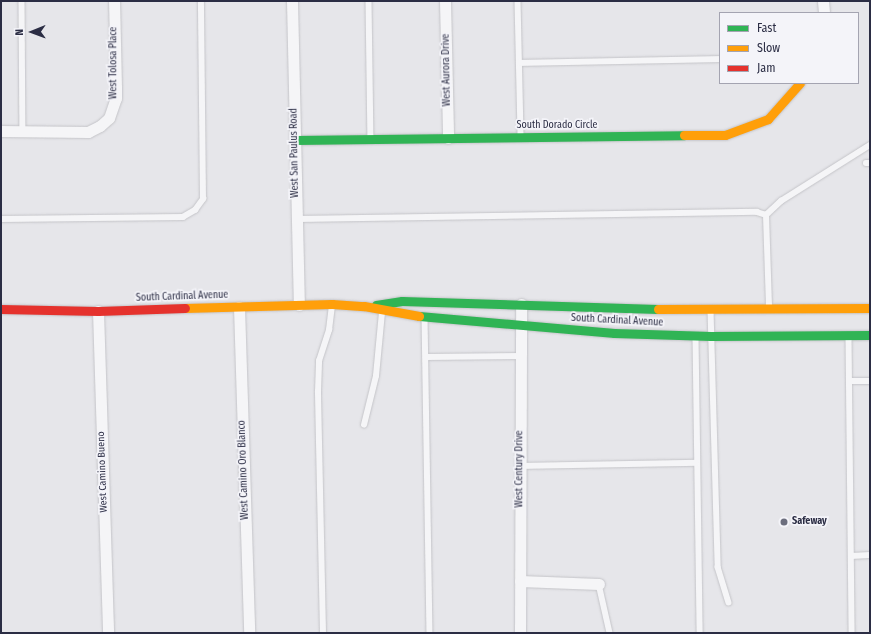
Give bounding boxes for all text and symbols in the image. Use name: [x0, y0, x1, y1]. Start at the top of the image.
north arrow: [12, 12, 52, 52]
legend: [719, 12, 859, 84]
text: Fast: [757, 21, 776, 35]
street label: West Tolosa Place: [108, 27, 120, 99]
text: N: [13, 29, 26, 36]
street label: West Aurora Drive: [440, 34, 454, 106]
text: Slow: [757, 41, 780, 55]
text: Jam: [757, 61, 775, 75]
street label: West San Paulus Road: [288, 108, 302, 198]
street label: South Dorado Circle: [516, 120, 598, 132]
street label: South Cardinal Avenue: [136, 289, 228, 305]
street label: South Cardinal Avenue: [571, 313, 663, 329]
street label: West Camino Oro Blanco: [236, 420, 252, 520]
street label: West Century Drive: [514, 430, 526, 508]
street label: West Camino Bueno: [96, 431, 110, 513]
place label: Safeway: [792, 516, 827, 528]
marker: Safeway: [779, 517, 789, 527]

